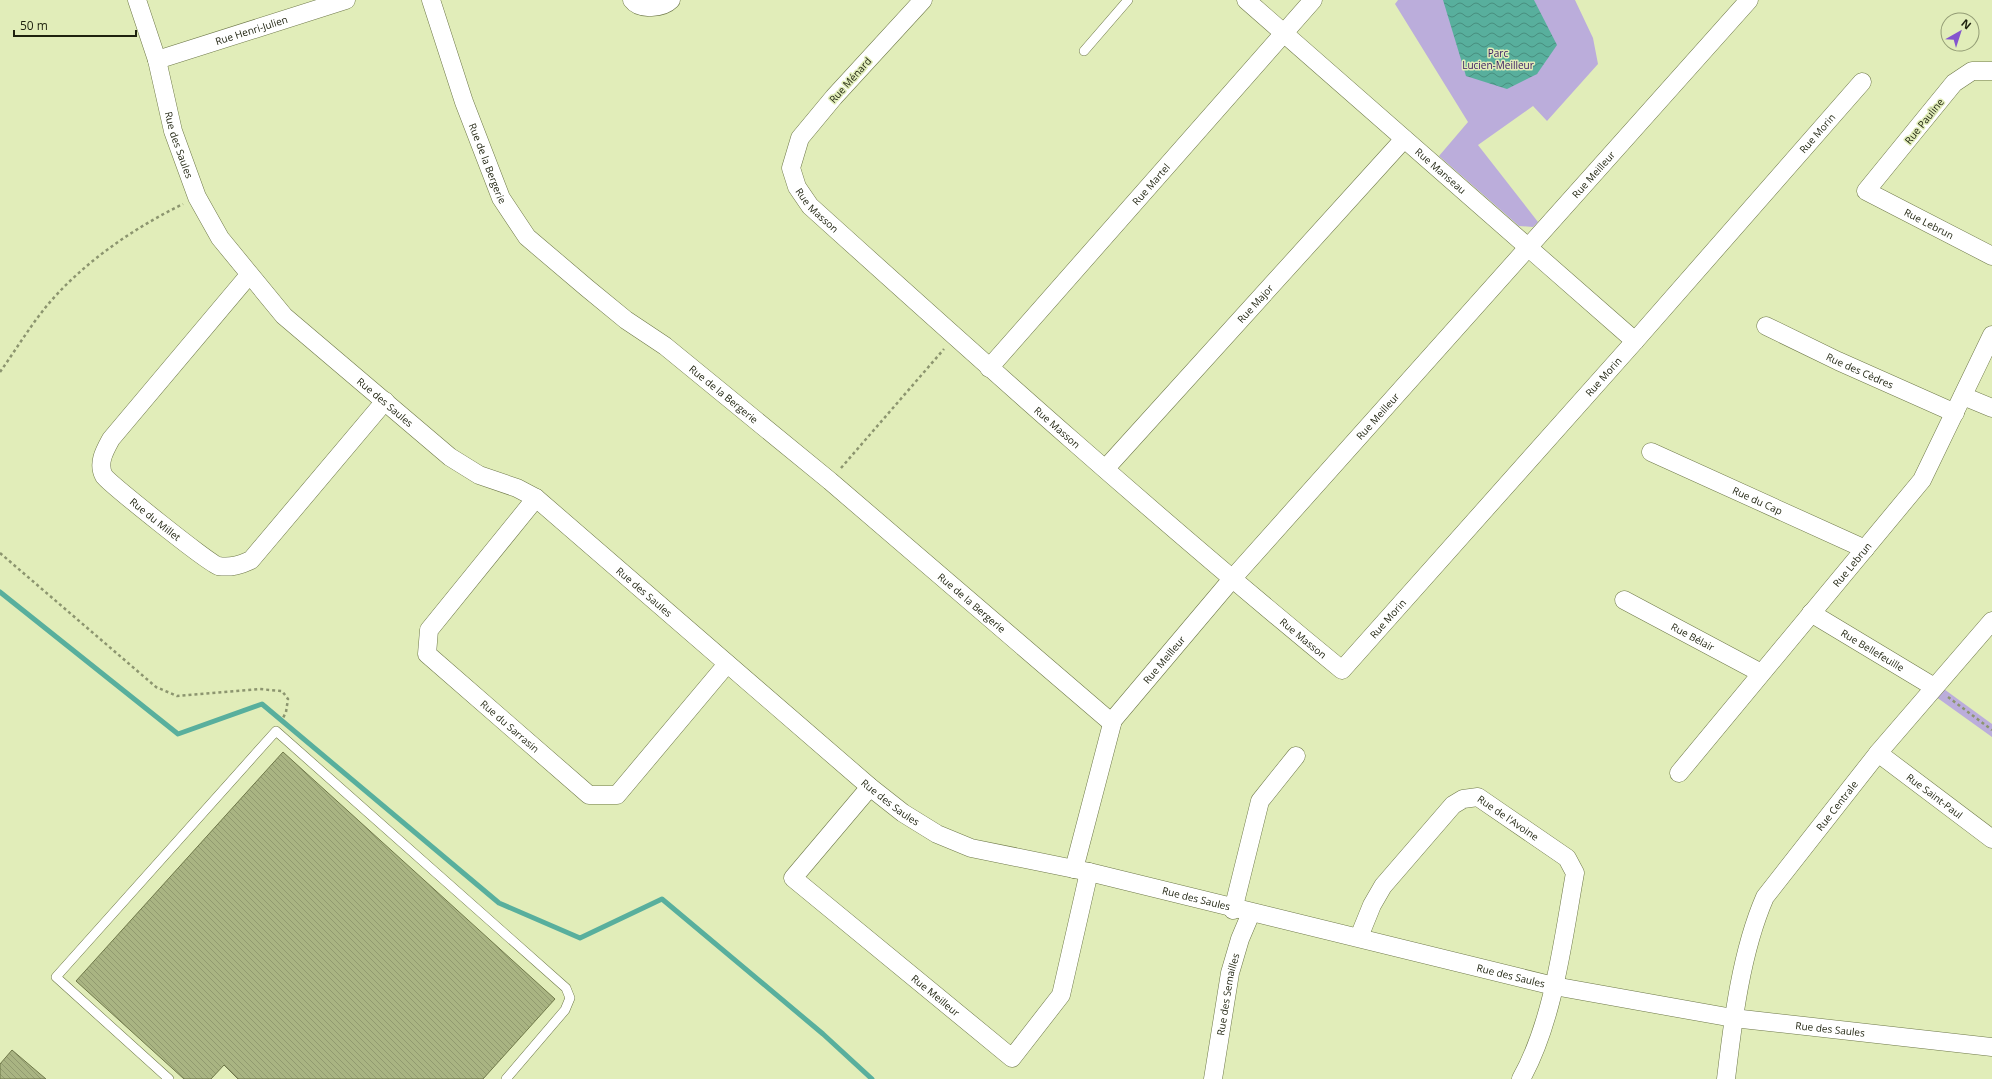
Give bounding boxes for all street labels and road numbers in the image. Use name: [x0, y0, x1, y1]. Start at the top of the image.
street label: Rue Henri-Julien: [213, 12, 289, 48]
street label: Rue Ménard: [826, 54, 874, 106]
street label: Rue Pauline: [1901, 95, 1947, 147]
street label: Rue des Saules: [162, 110, 197, 180]
street label: Rue Morin: [1796, 110, 1838, 156]
street label: Rue de la Bergerie: [466, 121, 510, 207]
street label: Rue Manseau: [1412, 145, 1469, 197]
street label: Rue Meilleur: [1569, 148, 1618, 201]
street label: Rue Martel: [1129, 160, 1173, 208]
street label: Rue Masson: [793, 185, 842, 235]
street label: Rue Lebrun: [1902, 205, 1956, 242]
street label: Rue Major: [1234, 281, 1276, 326]
street label: Rue des Cèdres: [1824, 349, 1896, 392]
street label: Rue Morin: [1582, 354, 1625, 399]
street label: Rue de la Bergerie: [686, 362, 761, 427]
street label: Rue des Saules: [354, 374, 417, 430]
street label: Rue Meilleur: [1353, 390, 1402, 443]
street label: Rue Masson: [1031, 403, 1083, 451]
street label: Rue du Cap: [1730, 483, 1785, 518]
street label: Rue du Millet: [127, 495, 184, 544]
street label: Rue Lebrun: [1829, 539, 1875, 590]
street label: Rue des Saules: [613, 564, 675, 620]
street label: Rue de la Bergerie: [935, 570, 1009, 636]
street label: Rue Morin: [1366, 596, 1409, 641]
street label: Rue Masson: [1277, 615, 1330, 662]
street label: Rue Bélair: [1669, 619, 1717, 654]
street label: Rue Bellefeuille: [1838, 626, 1907, 675]
street label: Rue Meilleur: [1140, 633, 1188, 687]
street label: Rue du Sarrasin: [478, 697, 542, 756]
street label: Rue Saint-Paul: [1904, 770, 1966, 822]
street label: Rue des Saules: [858, 776, 923, 829]
street label: Rue Centrale: [1813, 777, 1861, 834]
street label: Rue de l'Avoine: [1475, 792, 1542, 844]
street label: Rue des Saules: [1161, 883, 1232, 913]
street label: Rue des Semailles: [1213, 951, 1243, 1036]
street label: Rue des Saules: [1475, 960, 1547, 991]
street label: Rue Meilleur: [909, 971, 963, 1019]
street label: Rue des Saules: [1795, 1018, 1866, 1040]

